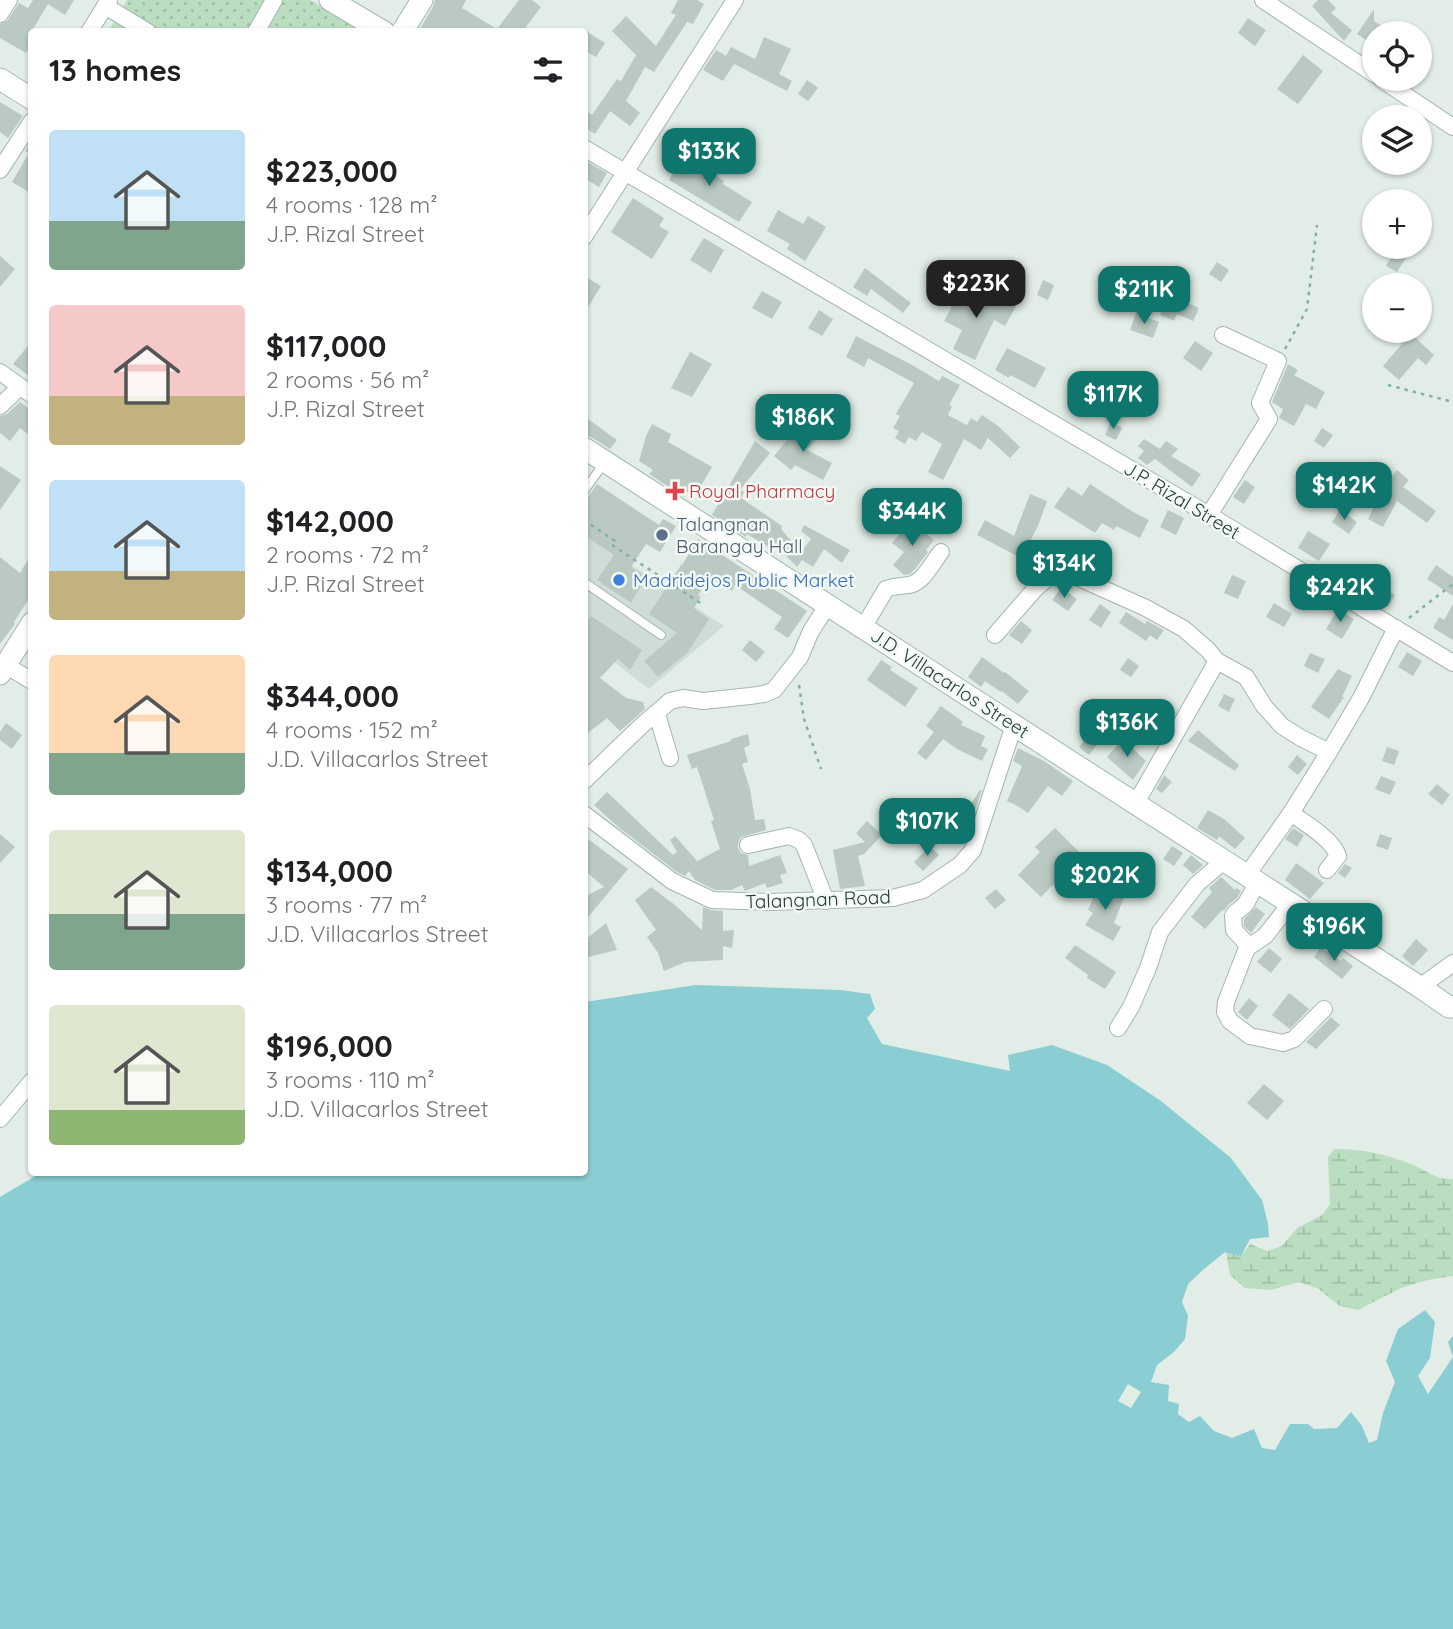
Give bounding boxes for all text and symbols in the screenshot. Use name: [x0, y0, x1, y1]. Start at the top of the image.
map controls: [1362, 21, 1432, 343]
button: locate: [1362, 21, 1432, 91]
text: 13 homes: [49, 51, 181, 89]
icon: filters: [529, 51, 567, 89]
button: layers: [1362, 105, 1432, 175]
pin: $133K: [660, 128, 758, 188]
text: $133K: [678, 136, 740, 165]
text: $223,000: [266, 152, 398, 190]
icon: home: [105, 158, 189, 242]
button: +: [1362, 189, 1432, 259]
text: 4 rooms · 128 m²: [266, 190, 438, 219]
text: J.P. Rizal Street: [266, 219, 425, 248]
pin: $223K: [927, 260, 1025, 320]
pin: $211K: [1095, 266, 1193, 326]
text: $223K: [942, 268, 1010, 297]
button: −: [1362, 273, 1432, 343]
text: $211K: [1114, 274, 1174, 303]
text: $117,000: [266, 327, 386, 365]
icon: home: [105, 333, 189, 417]
text: 2 rooms · 56 m²: [266, 365, 429, 394]
pin: $117K: [1064, 372, 1162, 431]
text: $117K: [1083, 379, 1143, 408]
text: J.P. Rizal Street: [266, 394, 425, 423]
pin: $186K: [754, 394, 852, 454]
text: $186K: [771, 402, 835, 431]
street label: J.P. Rizal Street: [1120, 456, 1244, 544]
pin: $142K: [1295, 462, 1393, 522]
text: $142K: [1312, 470, 1376, 499]
place label: Royal Pharmacy: [689, 479, 835, 503]
marker: Royal Pharmacy: [667, 483, 683, 499]
pin: $344K: [863, 489, 961, 548]
text: $344K: [878, 496, 946, 525]
text: $142,000: [266, 502, 394, 540]
icon: home: [105, 508, 189, 592]
place label: Talangnan Barangay Hall: [676, 512, 803, 558]
marker: Talangnan Barangay Hall: [654, 527, 670, 543]
text: 2 rooms · 72 m²: [266, 540, 429, 569]
pin: $134K: [1015, 540, 1113, 600]
text: $134K: [1032, 548, 1096, 577]
pin: $242K: [1291, 564, 1389, 624]
place label: Madridejos Public Market: [633, 568, 855, 592]
text: J.P. Rizal Street: [266, 569, 425, 598]
marker: Madridejos Public Market: [611, 572, 627, 588]
text: $242K: [1306, 572, 1374, 601]
street label: J.D. Villacarlos Street: [866, 623, 1034, 743]
text: $344,000: [266, 677, 399, 715]
icon: home: [105, 683, 189, 767]
pin: $136K: [1078, 700, 1176, 759]
text: $136K: [1096, 707, 1158, 736]
text: 4 rooms · 152 m²: [266, 715, 438, 744]
text: J.D. Villacarlos Street: [266, 744, 489, 773]
pin: $107K: [878, 798, 976, 858]
text: $107K: [895, 806, 959, 835]
text: $134,000: [266, 852, 393, 890]
pin: $202K: [1056, 852, 1154, 912]
icon: home: [105, 858, 189, 942]
text: $202K: [1070, 860, 1140, 889]
street label: Talangnan Road: [745, 884, 891, 914]
text: 3 rooms · 77 m²: [266, 890, 427, 919]
pin: $196K: [1285, 904, 1383, 963]
text: $196K: [1302, 911, 1366, 940]
text: J.D. Villacarlos Street: [266, 919, 489, 948]
text: $196,000: [266, 1027, 393, 1065]
icon: home: [105, 1033, 189, 1117]
text: 3 rooms · 110 m²: [266, 1065, 435, 1094]
text: J.D. Villacarlos Street: [266, 1094, 489, 1123]

